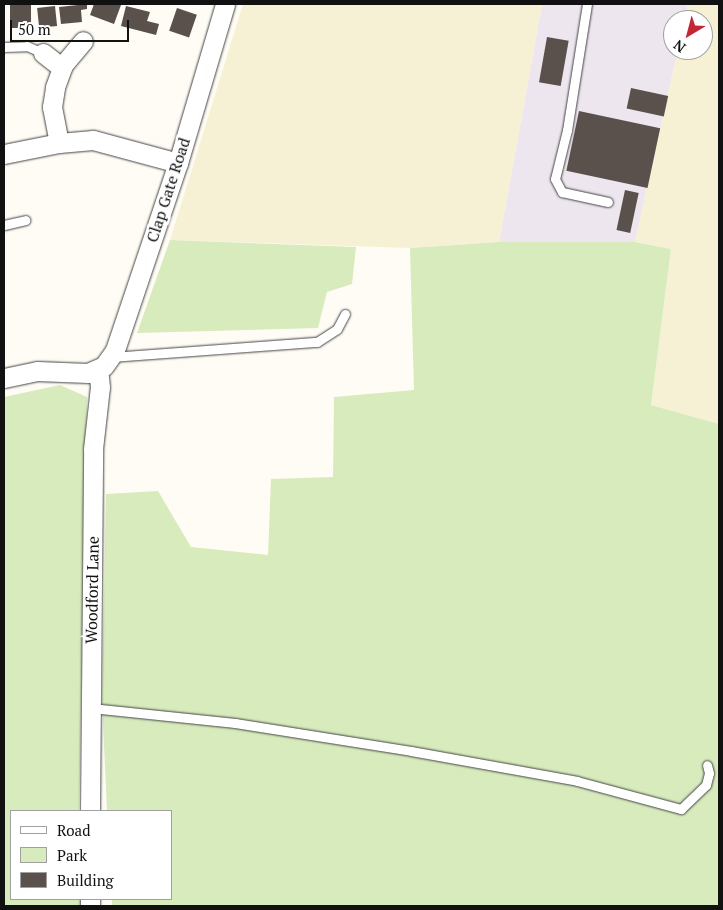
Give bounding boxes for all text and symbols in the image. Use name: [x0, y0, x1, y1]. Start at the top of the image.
scale bar: [12, 10, 131, 42]
north arrow: [663, 10, 713, 60]
text: 50 m: [18, 19, 51, 39]
text: N: [669, 36, 689, 57]
street label: Clap Gate Road: [142, 135, 194, 245]
street label: Woodford Lane: [81, 536, 103, 644]
legend: [10, 810, 172, 900]
text: Road: [57, 820, 90, 840]
text: Park: [57, 845, 87, 865]
text: Building: [57, 870, 114, 890]

